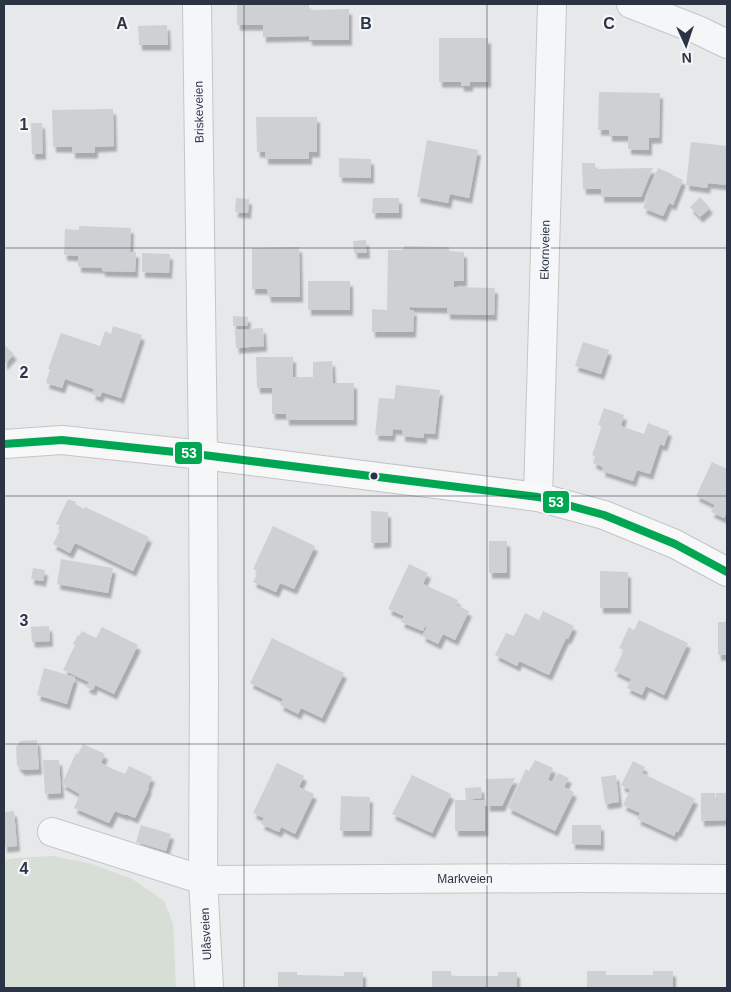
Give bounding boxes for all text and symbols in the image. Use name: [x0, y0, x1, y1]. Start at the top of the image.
text: A: [116, 15, 128, 32]
text: B: [360, 15, 372, 32]
text: C: [603, 15, 615, 32]
north arrow: [661, 20, 711, 70]
text: N: [681, 50, 692, 66]
street label: Briskeveien: [191, 81, 207, 143]
text: 1: [20, 116, 29, 133]
street label: Ekornveien: [537, 220, 553, 280]
text: 2: [20, 364, 29, 381]
line badge: 53: [174, 441, 203, 465]
text: 53: [181, 445, 197, 461]
unlabelled marker: [369, 471, 379, 481]
line badge: 53: [542, 490, 570, 514]
text: 53: [548, 494, 564, 510]
text: 3: [20, 612, 29, 629]
text: 4: [20, 860, 29, 877]
street label: Markveien: [437, 872, 493, 886]
street label: Ulåsveien: [198, 907, 214, 961]

